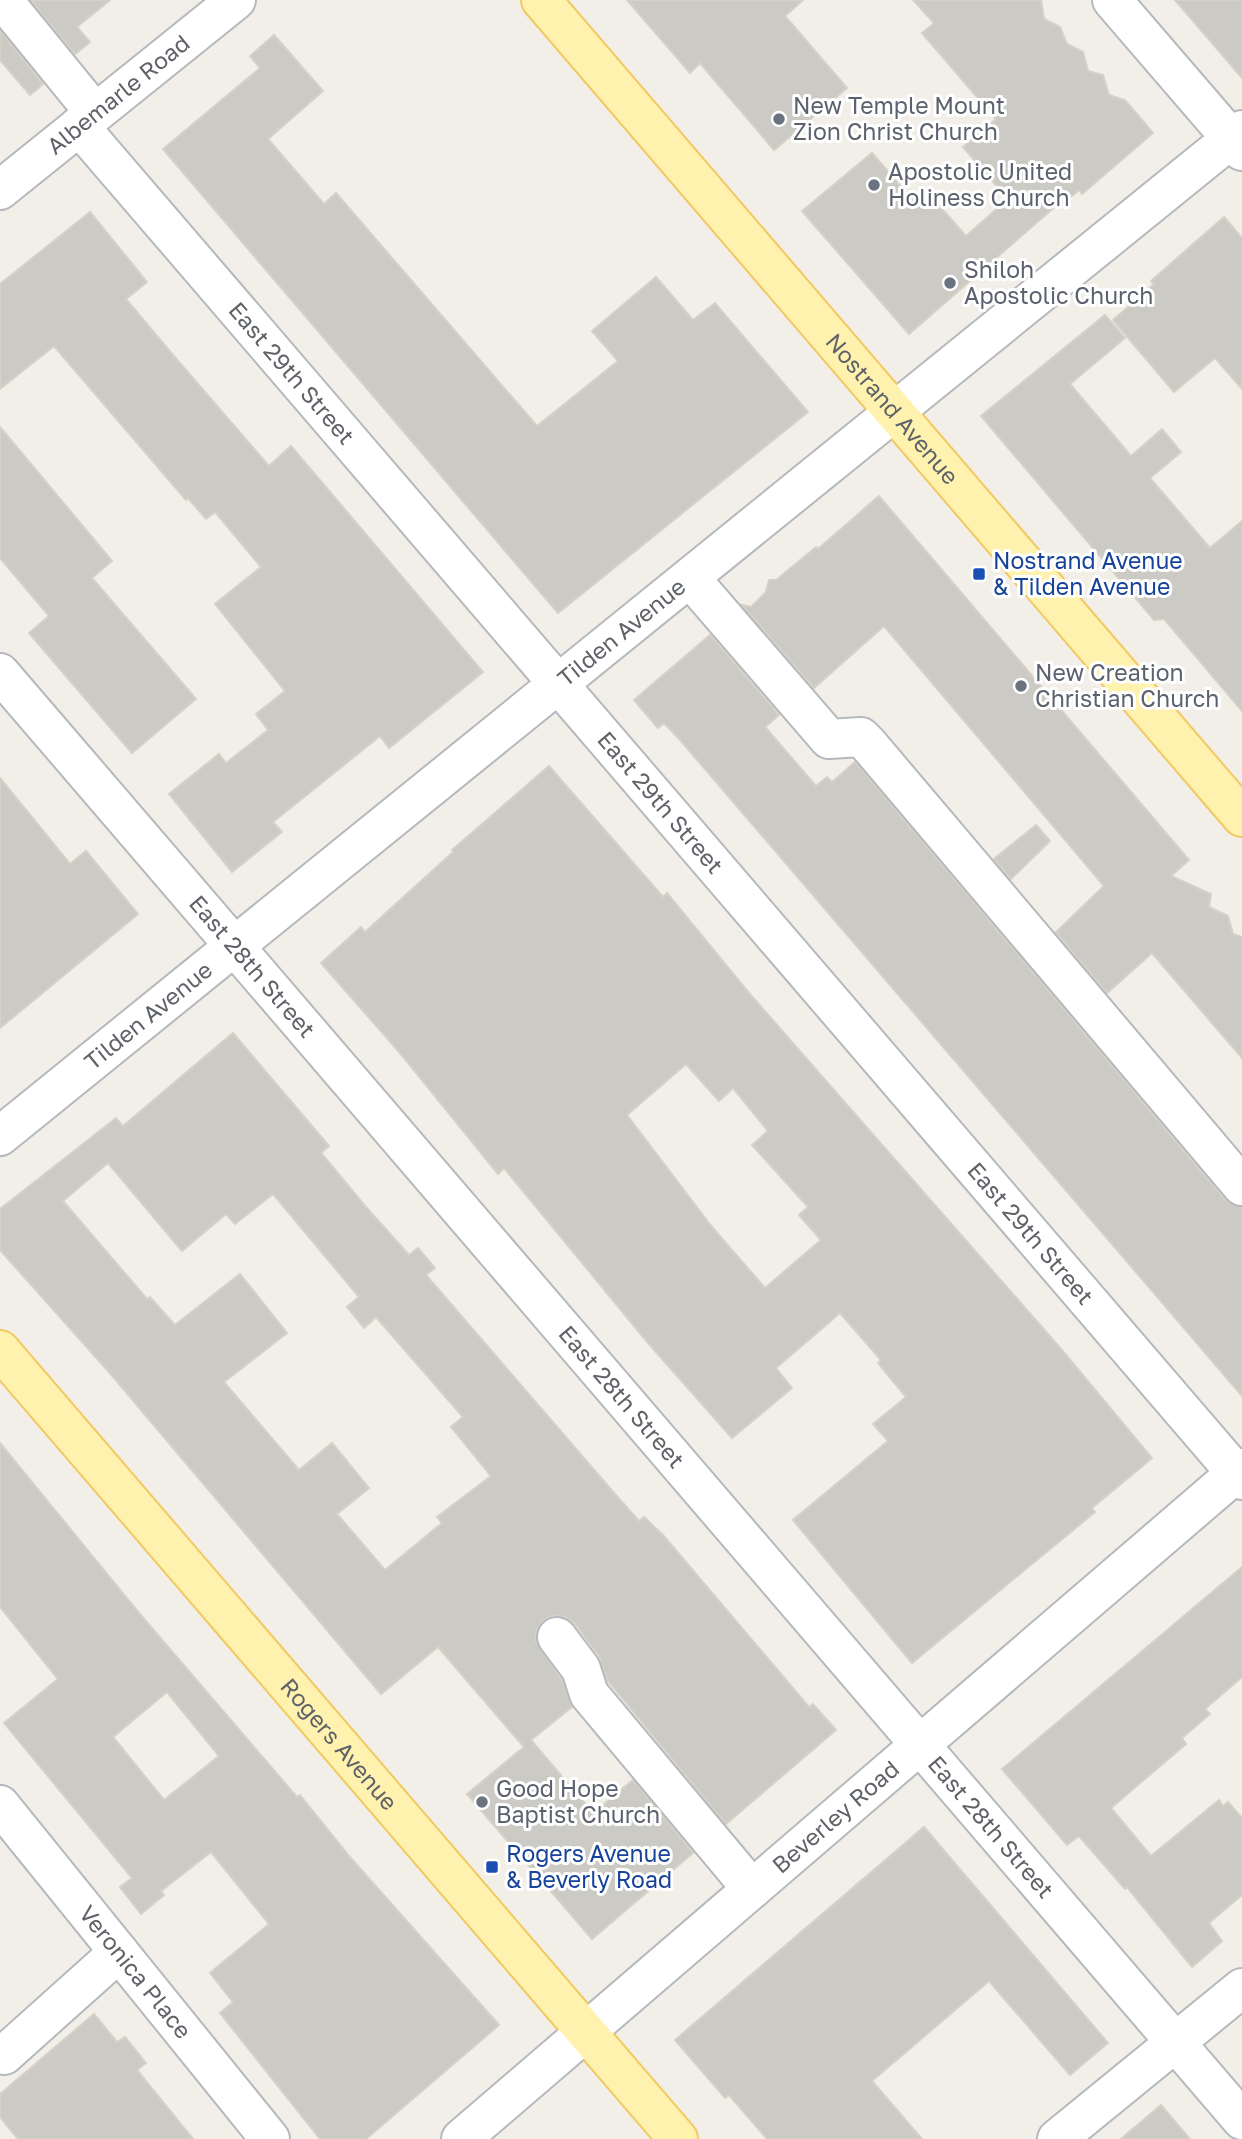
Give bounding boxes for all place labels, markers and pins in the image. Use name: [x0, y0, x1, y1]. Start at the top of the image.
place label: New Temple Mount Zion Christ Church: [793, 91, 1005, 145]
marker: New Temple Mount Zion Christ Church: [771, 111, 787, 127]
place label: Apostolic United Holiness Church: [888, 157, 1072, 211]
marker: Apostolic United Holiness Church: [866, 177, 882, 193]
place label: Shiloh Apostolic Church: [964, 255, 1153, 309]
marker: Shiloh Apostolic Church: [942, 275, 958, 291]
place label: Nostrand Avenue & Tilden Avenue: [993, 546, 1183, 600]
marker: Nostrand Avenue & Tilden Avenue: [971, 566, 987, 582]
place label: New Creation Christian Church: [1035, 658, 1219, 712]
marker: New Creation Christian Church: [1013, 678, 1029, 694]
place label: Good Hope Baptist Church: [496, 1774, 660, 1828]
marker: Good Hope Baptist Church: [474, 1794, 490, 1810]
place label: Rogers Avenue & Beverly Road: [506, 1839, 672, 1893]
marker: Rogers Avenue & Beverly Road: [484, 1859, 500, 1875]

